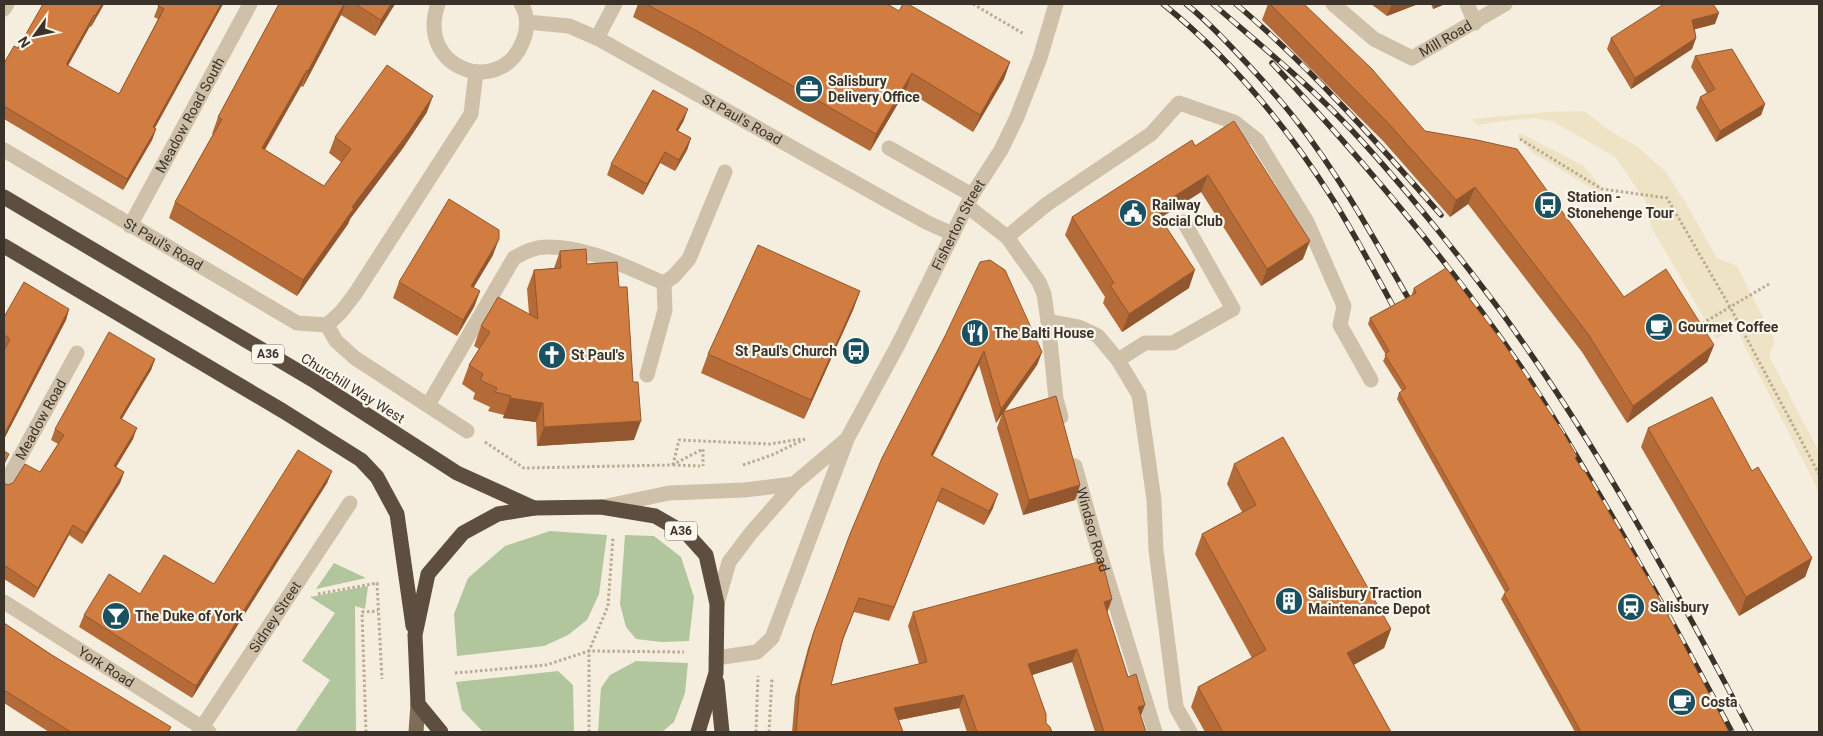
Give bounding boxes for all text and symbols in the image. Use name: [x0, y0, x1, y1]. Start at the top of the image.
north arrow: [10, 10, 60, 60]
street label: Mill Road: [1416, 17, 1475, 60]
text: N: [15, 34, 34, 51]
street label: Meadow Road South: [152, 55, 228, 176]
place label: Salisbury Delivery Office: [828, 73, 920, 105]
office icon: Salisbury Delivery Office: [794, 74, 824, 104]
street label: St Paul's Road: [700, 91, 785, 148]
street label: Fisherton Street: [928, 176, 988, 273]
place label: Station - Stonehenge Tour: [1567, 189, 1674, 221]
bus stop icon: Station - Stonehenge Tour: [1533, 190, 1563, 220]
place label: Railway Social Club: [1152, 197, 1223, 229]
public building icon: Railway Social Club: [1118, 198, 1148, 228]
street label: St Paul's Road: [121, 215, 206, 273]
cafe icon: Gourmet Coffee: [1644, 312, 1674, 342]
restaurant icon: The Balti House: [960, 318, 990, 348]
place label: Gourmet Coffee: [1678, 319, 1779, 335]
place label: The Balti House: [994, 325, 1094, 341]
bus stop icon: St Paul's Church: [841, 336, 871, 366]
church icon: St Paul's: [537, 340, 567, 370]
place label: St Paul's Church: [735, 343, 837, 359]
road number: A36: [252, 344, 284, 364]
place label: St Paul's: [571, 347, 625, 363]
street label: Churchill Way West: [298, 350, 408, 427]
street label: Meadow Road: [12, 376, 69, 462]
street label: Windsor Road: [1073, 486, 1113, 574]
road number: A36: [665, 522, 697, 540]
street label: Sidney Street: [246, 578, 304, 655]
place label: Salisbury Traction Maintenance Depot: [1308, 585, 1431, 617]
building icon: Salisbury Traction Maintenance Depot: [1274, 586, 1304, 616]
station icon: Salisbury: [1616, 592, 1646, 622]
place label: Salisbury: [1650, 599, 1710, 615]
bar icon: The Duke of York: [101, 601, 131, 631]
place label: The Duke of York: [135, 608, 244, 624]
street label: York Road: [75, 643, 137, 691]
cafe icon: Costa: [1667, 687, 1697, 717]
place label: Costa: [1701, 694, 1738, 710]

